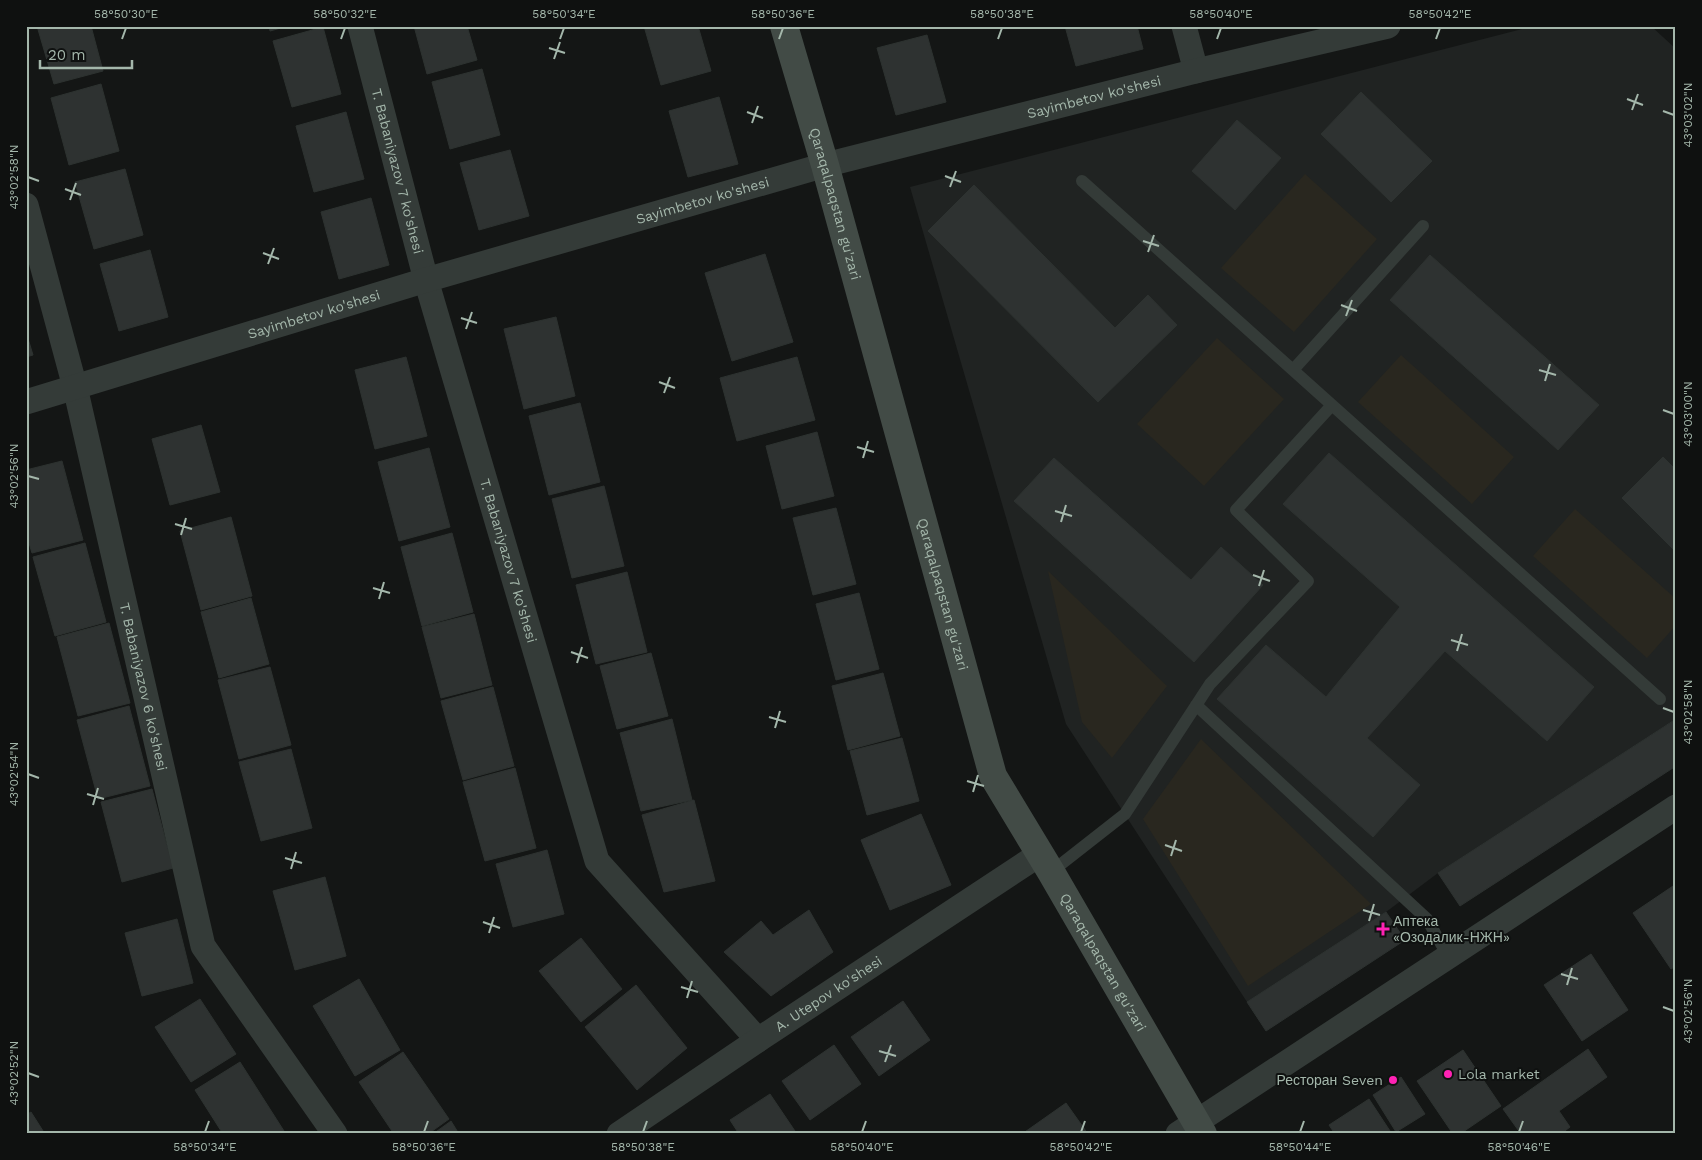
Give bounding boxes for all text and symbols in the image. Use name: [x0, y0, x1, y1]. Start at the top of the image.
text: 58°50'30"E: [94, 7, 158, 21]
text: 58°50'32"E: [313, 7, 377, 21]
text: 58°50'34"E: [532, 7, 596, 21]
text: 58°50'36"E: [751, 7, 815, 21]
text: 58°50'38"E: [970, 7, 1034, 21]
text: 58°50'40"E: [1189, 7, 1253, 21]
text: 58°50'42"E: [1409, 7, 1472, 21]
scale bar: [40, 38, 132, 70]
text: 20 m: [48, 46, 86, 64]
street label: Sayimbetov ko'shesi: [1025, 72, 1163, 121]
text: 43°03'02"N: [1681, 83, 1695, 147]
street label: T. Babaniyazov 7 ko'shesi: [369, 87, 427, 256]
street label: Qaraqalpaqstan gu'zari: [806, 126, 864, 282]
text: 43°02'58"N: [7, 144, 21, 210]
street label: Sayimbetov ko'shesi: [634, 174, 771, 227]
street label: Sayimbetov ko'shesi: [246, 286, 382, 342]
text: 43°03'00"N: [1681, 381, 1695, 447]
text: 43°02'56"N: [7, 443, 21, 509]
street label: T. Babaniyazov 7 ko'shesi: [477, 477, 540, 645]
street label: Qaraqalpaqstan gu'zari: [914, 516, 972, 672]
street label: T. Babaniyazov 6 ko'shesi: [117, 601, 171, 772]
text: 43°02'58"N: [1681, 679, 1695, 745]
text: 43°02'54"N: [7, 742, 21, 806]
street label: Qaraqalpaqstan gu'zari: [1057, 890, 1150, 1034]
place label: Аптека «Озодалик-НЖН»: [1393, 913, 1510, 945]
marker: Аптека «Озодалик-НЖН»: [1377, 923, 1389, 935]
street label: A. Utepov ko'shesi: [772, 953, 885, 1035]
text: 43°02'56"N: [1681, 978, 1695, 1044]
text: 43°02'52"N: [7, 1041, 21, 1105]
place label: Lola market: [1458, 1066, 1540, 1082]
marker: Lola market: [1442, 1068, 1454, 1080]
place label: Ресторан Seven: [1276, 1072, 1383, 1088]
marker: Ресторан Seven: [1387, 1074, 1399, 1086]
text: 58°50'34"E: [173, 1140, 237, 1154]
text: 58°50'36"E: [392, 1140, 456, 1154]
text: 58°50'38"E: [611, 1140, 675, 1154]
text: 58°50'40"E: [830, 1140, 894, 1154]
text: 58°50'42"E: [1050, 1140, 1113, 1154]
text: 58°50'44"E: [1269, 1140, 1332, 1154]
text: 58°50'46"E: [1487, 1140, 1551, 1154]

